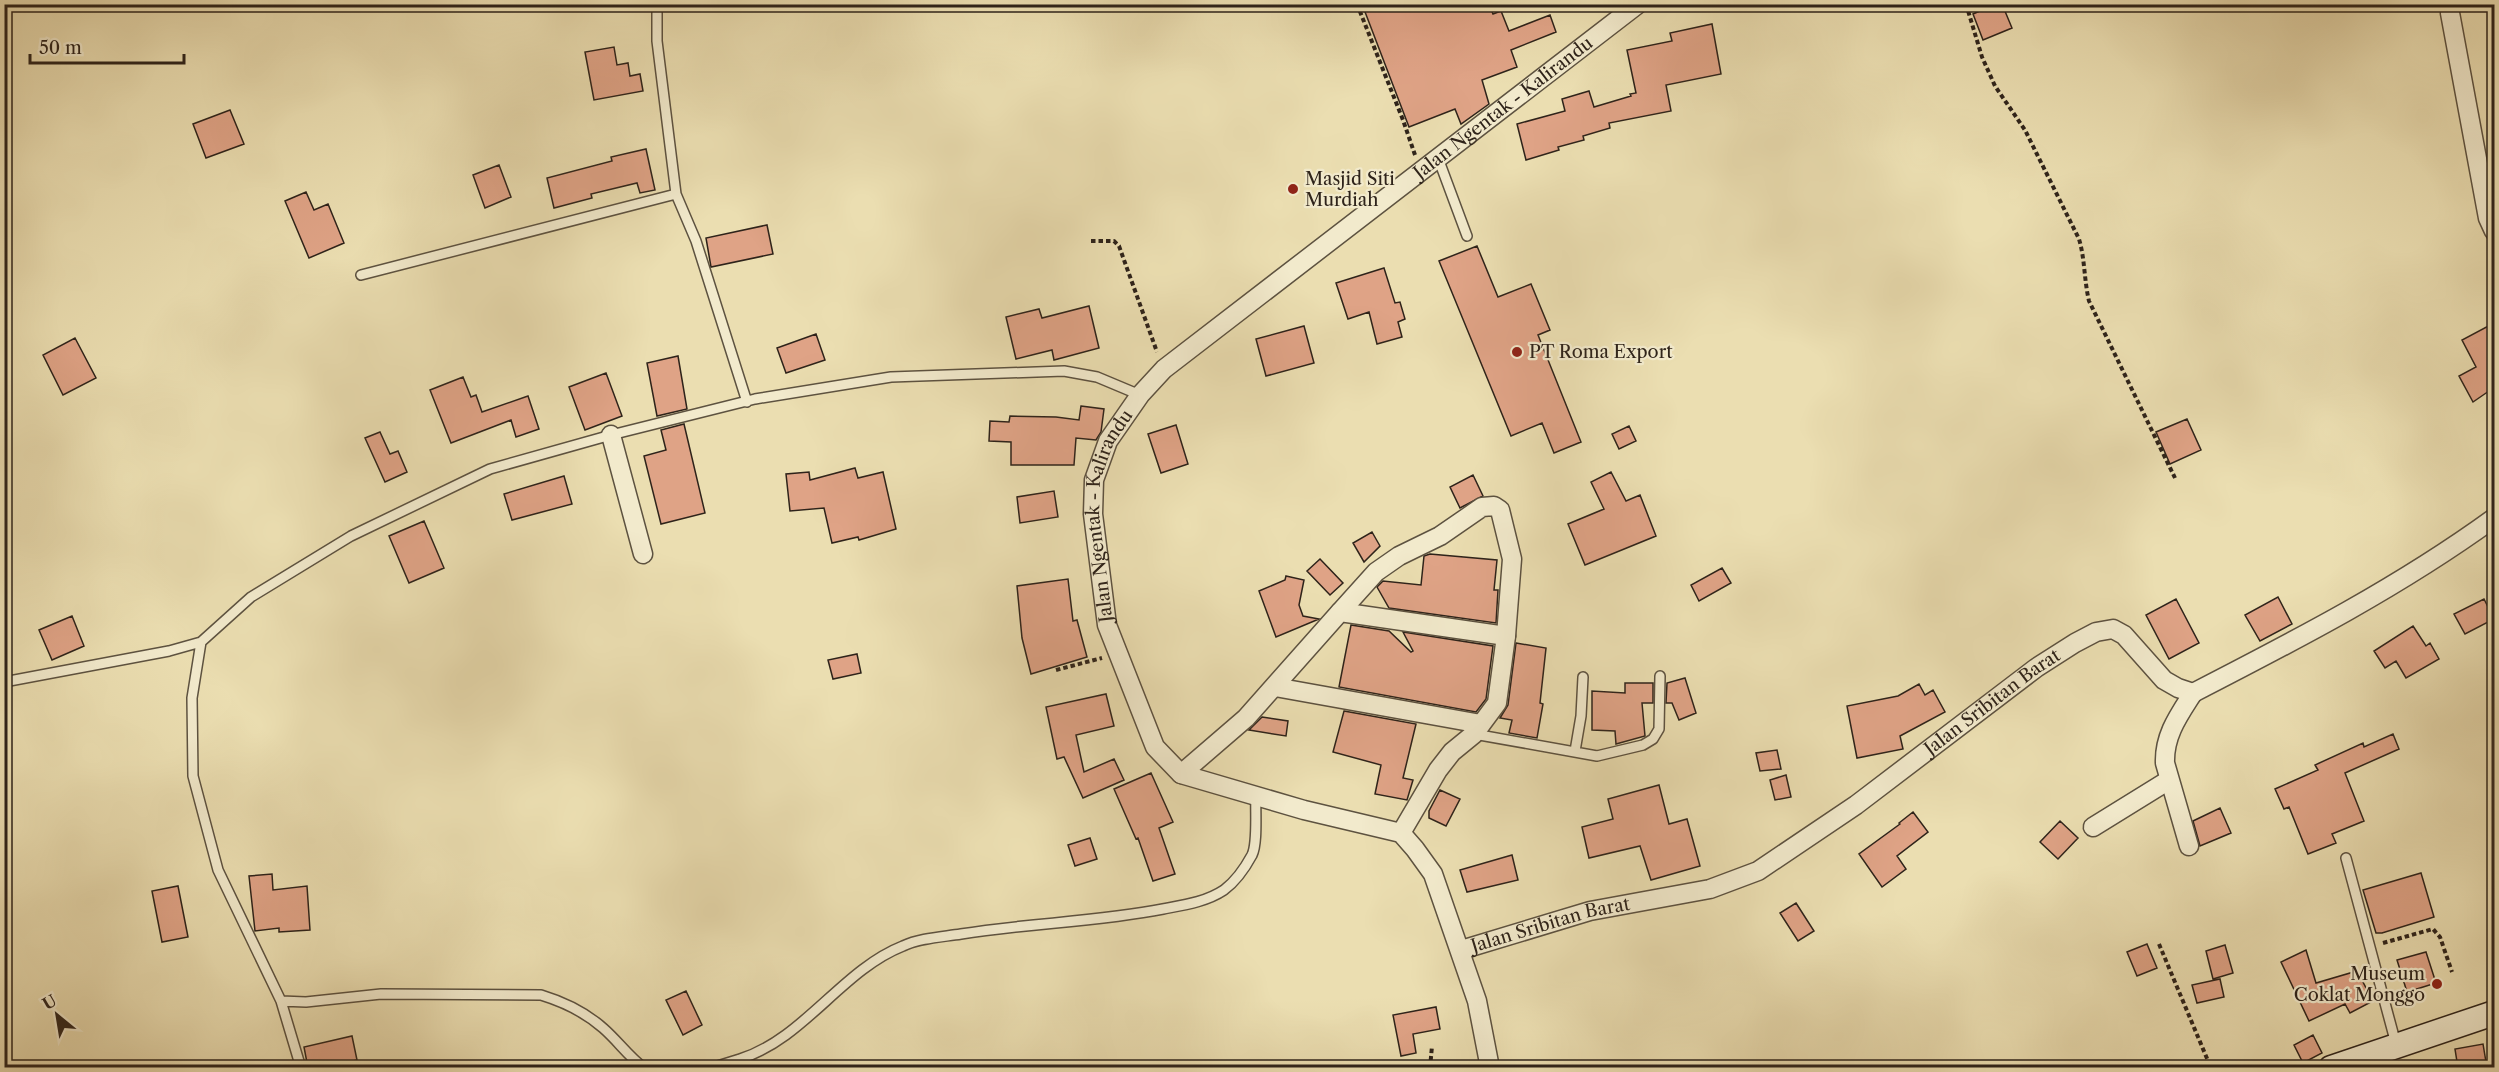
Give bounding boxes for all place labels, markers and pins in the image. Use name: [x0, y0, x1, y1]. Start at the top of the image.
place label: Masjid Siti Murdiah: [1305, 168, 1395, 211]
marker: Masjid Siti Murdiah: [1286, 182, 1300, 196]
place label: PT Roma Export: [1529, 341, 1673, 363]
marker: PT Roma Export: [1510, 345, 1524, 359]
place label: Museum Coklat Monggo: [2294, 963, 2425, 1006]
marker: Museum Coklat Monggo: [2430, 977, 2444, 991]

